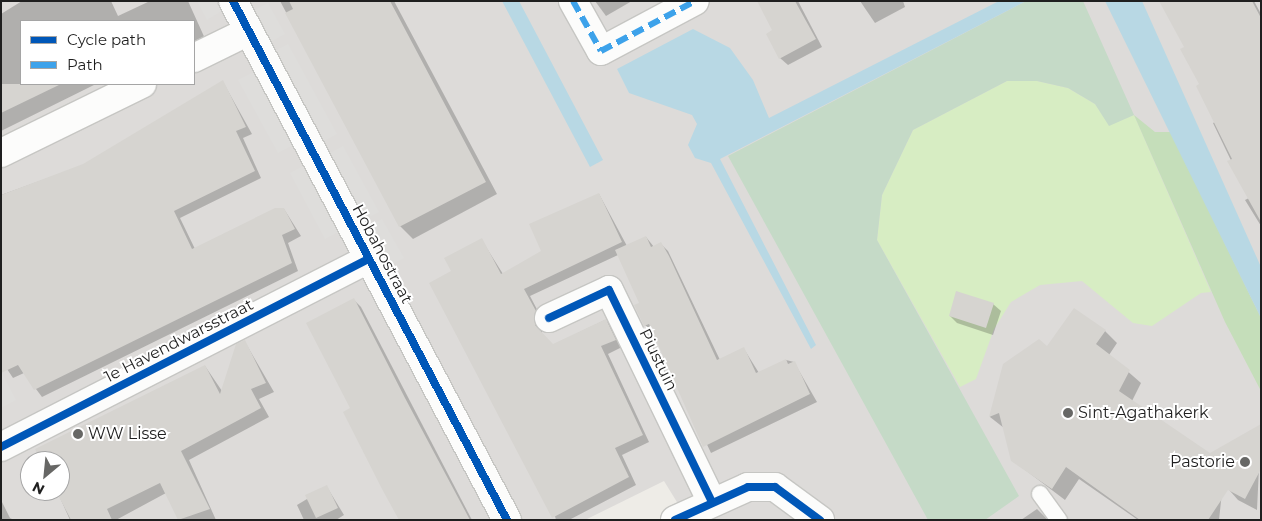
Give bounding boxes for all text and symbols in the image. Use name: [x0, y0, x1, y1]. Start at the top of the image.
legend: [20, 20, 195, 85]
text: Cycle path: [67, 30, 146, 49]
text: Path: [67, 55, 103, 74]
street label: Hobahostraat: [348, 201, 416, 307]
street label: 1e Havendwarsstraat: [101, 295, 257, 387]
street label: Piustuin: [635, 326, 681, 394]
place label: Sint-Agathakerk: [1078, 403, 1208, 423]
marker: Sint-Agathakerk: [1062, 407, 1074, 419]
place label: WW Lisse: [88, 424, 167, 444]
marker: WW Lisse: [72, 428, 84, 440]
north arrow: [20, 451, 70, 501]
place label: Pastorie: [1170, 452, 1235, 472]
marker: Pastorie: [1239, 456, 1251, 468]
text: N: [29, 478, 48, 499]

